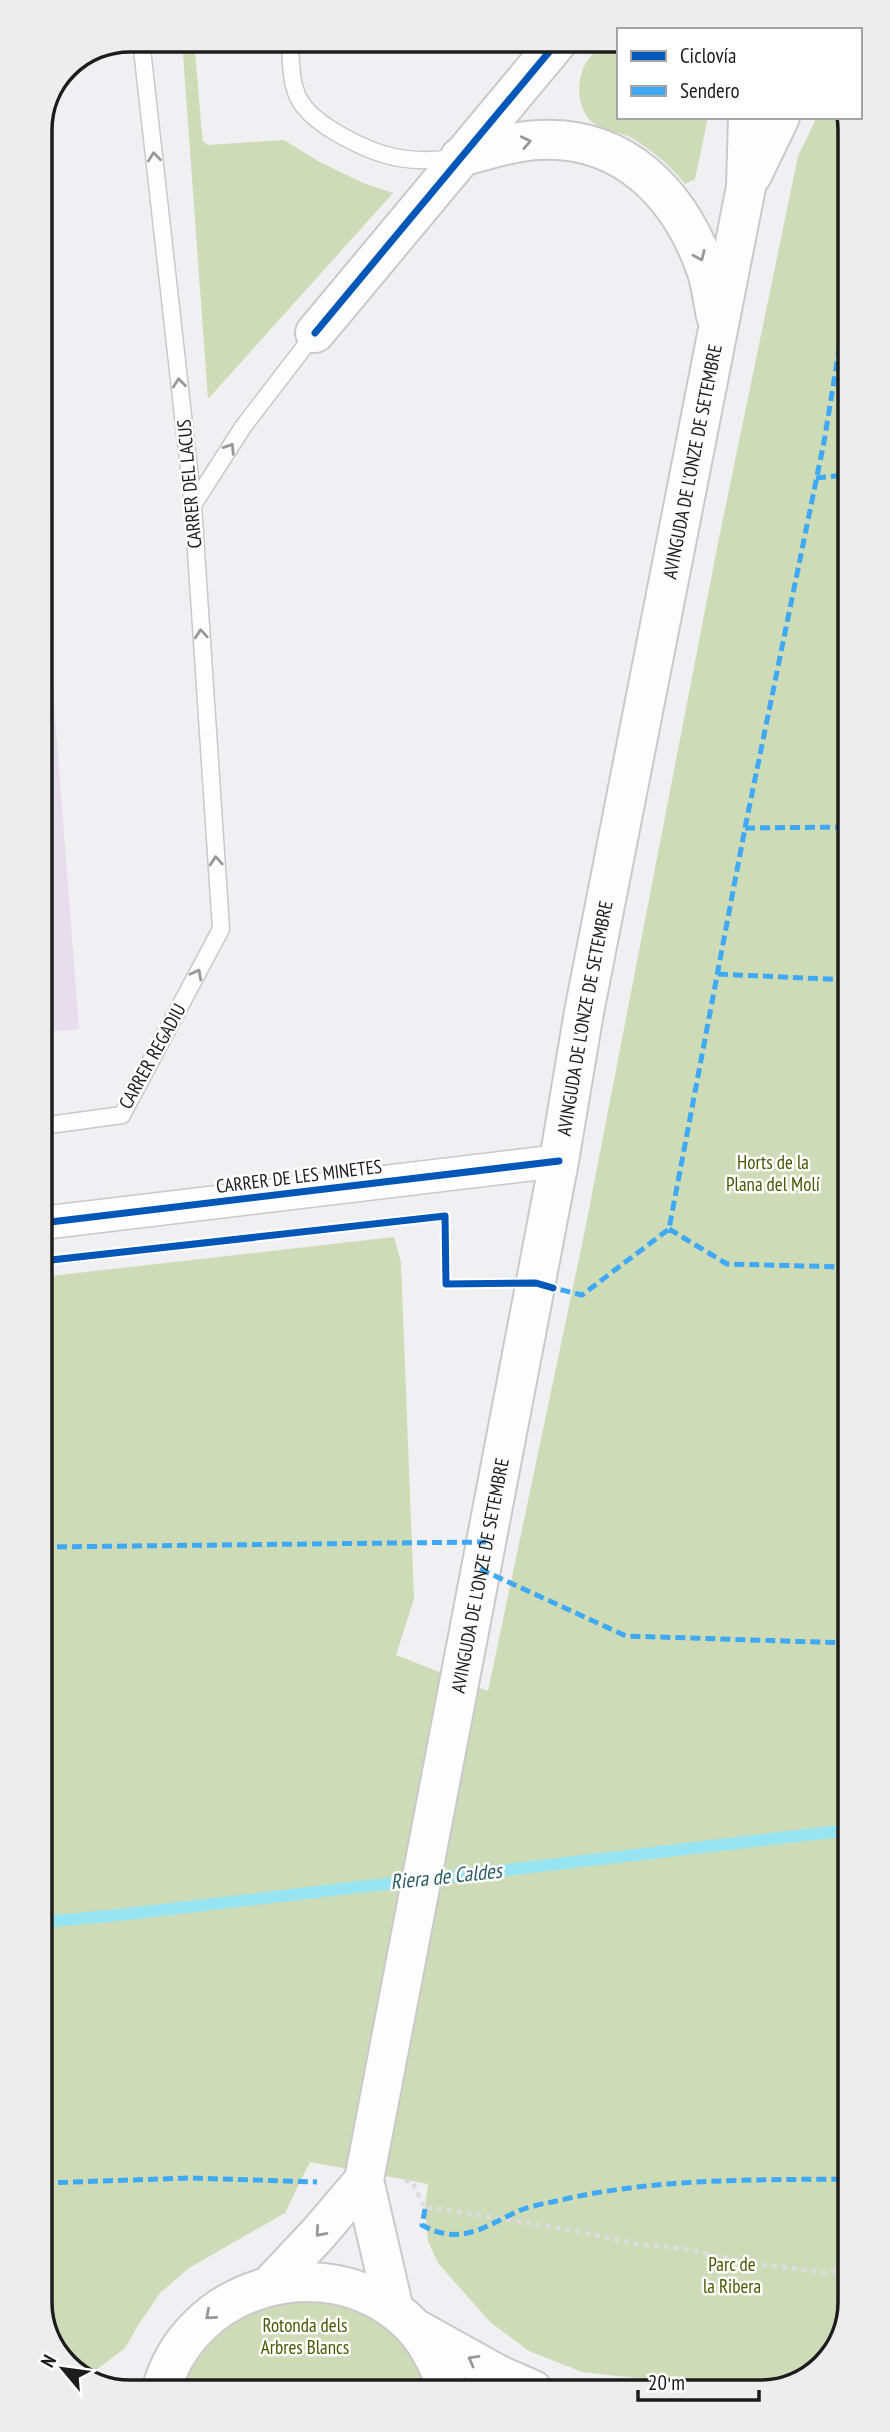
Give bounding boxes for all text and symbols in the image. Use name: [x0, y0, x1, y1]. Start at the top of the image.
legend: [617, 28, 862, 119]
text: Ciclovía: [680, 42, 737, 69]
text: Sendero: [680, 77, 739, 104]
one-way arrow: [520, 136, 532, 151]
one-way arrow: [147, 151, 162, 162]
one-way arrow: [692, 249, 706, 261]
street label: AVINGUDA DE L'ONZE DE SETEMBRE: [657, 342, 727, 581]
one-way arrow: [172, 377, 187, 388]
street label: CARRER DEL LACUS: [171, 418, 207, 550]
one-way arrow: [221, 442, 234, 455]
one-way arrow: [194, 628, 209, 639]
one-way arrow: [209, 855, 224, 866]
street label: AVINGUDA DE L'ONZE DE SETEMBRE: [551, 898, 618, 1138]
one-way arrow: [188, 969, 202, 982]
street label: CARRER REGADIU: [113, 999, 191, 1113]
park label: Horts de la Plana del Molí: [726, 1150, 820, 1196]
street label: CARRER DE LES MINETES: [215, 1154, 383, 1198]
street label: AVINGUDA DE L'ONZE DE SETEMBRE: [445, 1456, 514, 1695]
water label: Riera de Caldes: [389, 1857, 505, 1895]
one-way arrow: [316, 2224, 328, 2237]
park label: Parc de la Ribera: [703, 2252, 761, 2298]
one-way arrow: [205, 2307, 218, 2319]
park label: Rotonda dels Arbres Blancs: [261, 2313, 349, 2359]
north arrow: [28, 2334, 98, 2404]
text: N: [35, 2350, 61, 2371]
one-way arrow: [468, 2355, 480, 2368]
scale bar: [638, 2358, 759, 2402]
text: 20 m: [648, 2369, 685, 2396]

